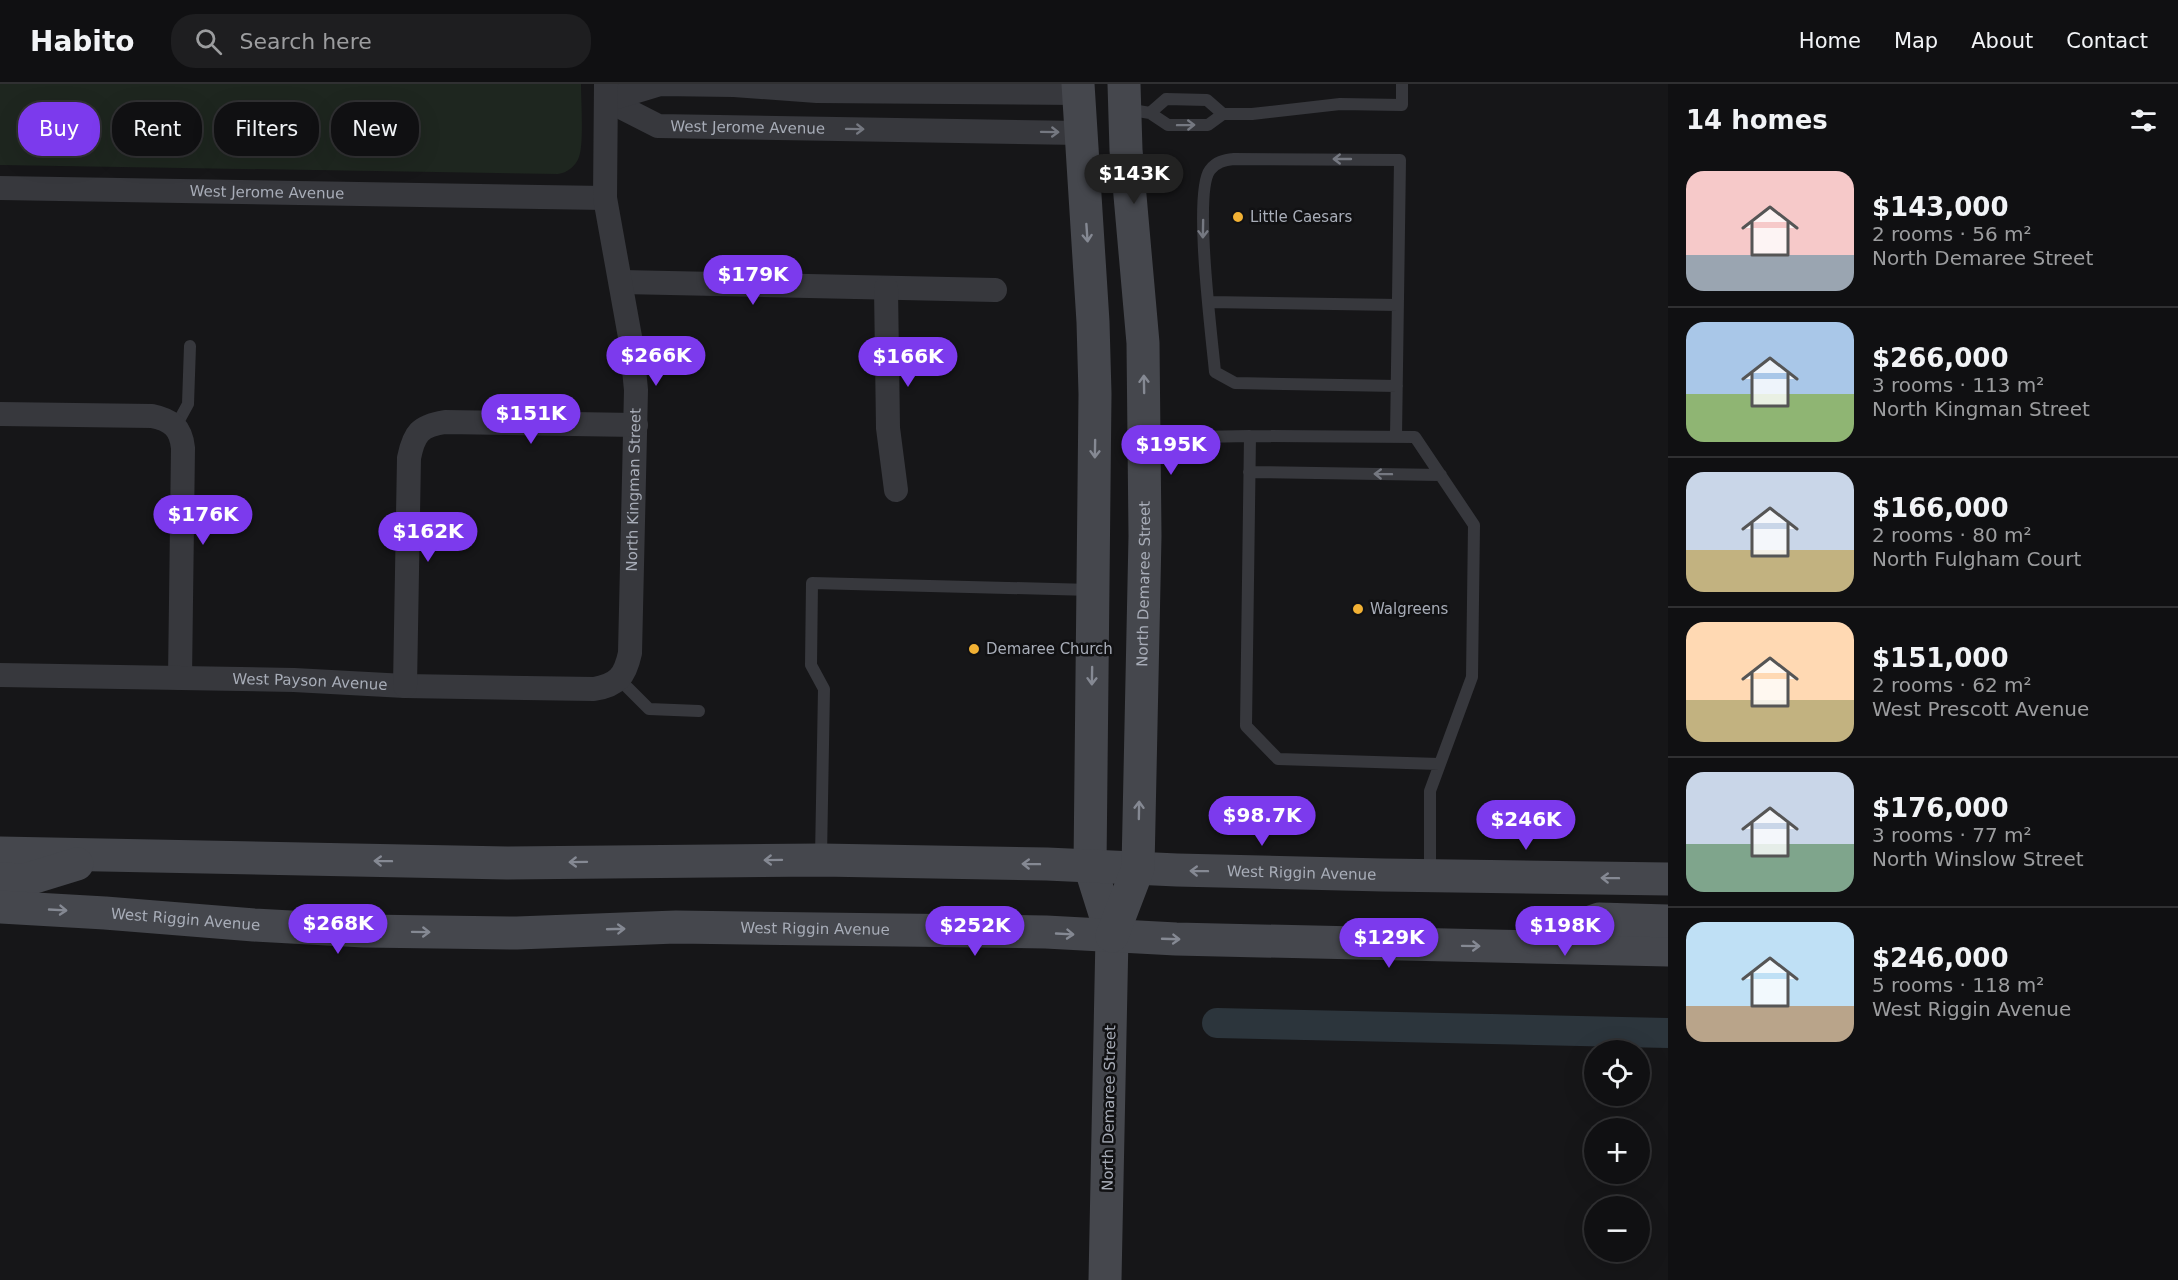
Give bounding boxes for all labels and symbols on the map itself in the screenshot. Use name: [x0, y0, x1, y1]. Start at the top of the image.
street label: West Jerome Avenue: [670, 117, 825, 138]
one-way arrow: [1176, 119, 1196, 131]
one-way arrow: [844, 123, 864, 135]
one-way arrow: [1039, 127, 1059, 138]
one-way arrow: [1332, 153, 1352, 165]
pin: $143K: [1092, 154, 1176, 205]
street label: West Jerome Avenue: [189, 182, 345, 203]
place label: Little Caesars: [1250, 208, 1353, 226]
marker: Little Caesars: [1231, 210, 1245, 224]
one-way arrow: [1198, 218, 1209, 238]
one-way arrow: [1082, 223, 1093, 243]
pin: $179K: [711, 255, 795, 306]
pin: $266K: [614, 336, 698, 387]
pin: $166K: [866, 337, 950, 388]
one-way arrow: [1138, 374, 1150, 394]
pin: $151K: [489, 394, 573, 445]
street label: North Kingman Street: [623, 408, 645, 572]
pin: $195K: [1129, 425, 1213, 476]
one-way arrow: [1089, 439, 1101, 459]
one-way arrow: [1373, 468, 1393, 480]
pin: $176K: [161, 495, 245, 546]
street label: North Demaree Street: [1133, 501, 1154, 667]
pin: $162K: [386, 512, 470, 563]
place label: Walgreens: [1370, 600, 1449, 618]
marker: Walgreens: [1351, 602, 1365, 616]
place label: Demaree Church: [986, 640, 1113, 658]
marker: Demaree Church: [967, 642, 981, 656]
one-way arrow: [1086, 665, 1098, 685]
street label: West Payson Avenue: [232, 670, 388, 694]
pin: $98.7K: [1213, 796, 1311, 847]
one-way arrow: [1134, 800, 1145, 820]
pin: $246K: [1484, 800, 1568, 851]
one-way arrow: [764, 854, 784, 866]
one-way arrow: [374, 855, 394, 867]
one-way arrow: [569, 856, 589, 868]
one-way arrow: [1022, 858, 1042, 869]
street label: West Riggin Avenue: [1227, 862, 1377, 884]
one-way arrow: [1189, 865, 1209, 877]
one-way arrow: [1600, 872, 1620, 884]
pin: $268K: [296, 904, 380, 955]
one-way arrow: [48, 905, 68, 916]
street label: West Riggin Avenue: [110, 905, 261, 934]
pin: $252K: [933, 906, 1017, 957]
pin: $198K: [1523, 906, 1607, 957]
pin: $129K: [1347, 918, 1431, 969]
street label: West Riggin Avenue: [740, 919, 890, 939]
one-way arrow: [605, 924, 625, 935]
one-way arrow: [410, 926, 430, 938]
one-way arrow: [1055, 928, 1075, 939]
one-way arrow: [1160, 933, 1180, 944]
one-way arrow: [1460, 940, 1480, 952]
street label: North Demaree Street: [1099, 1025, 1119, 1191]

